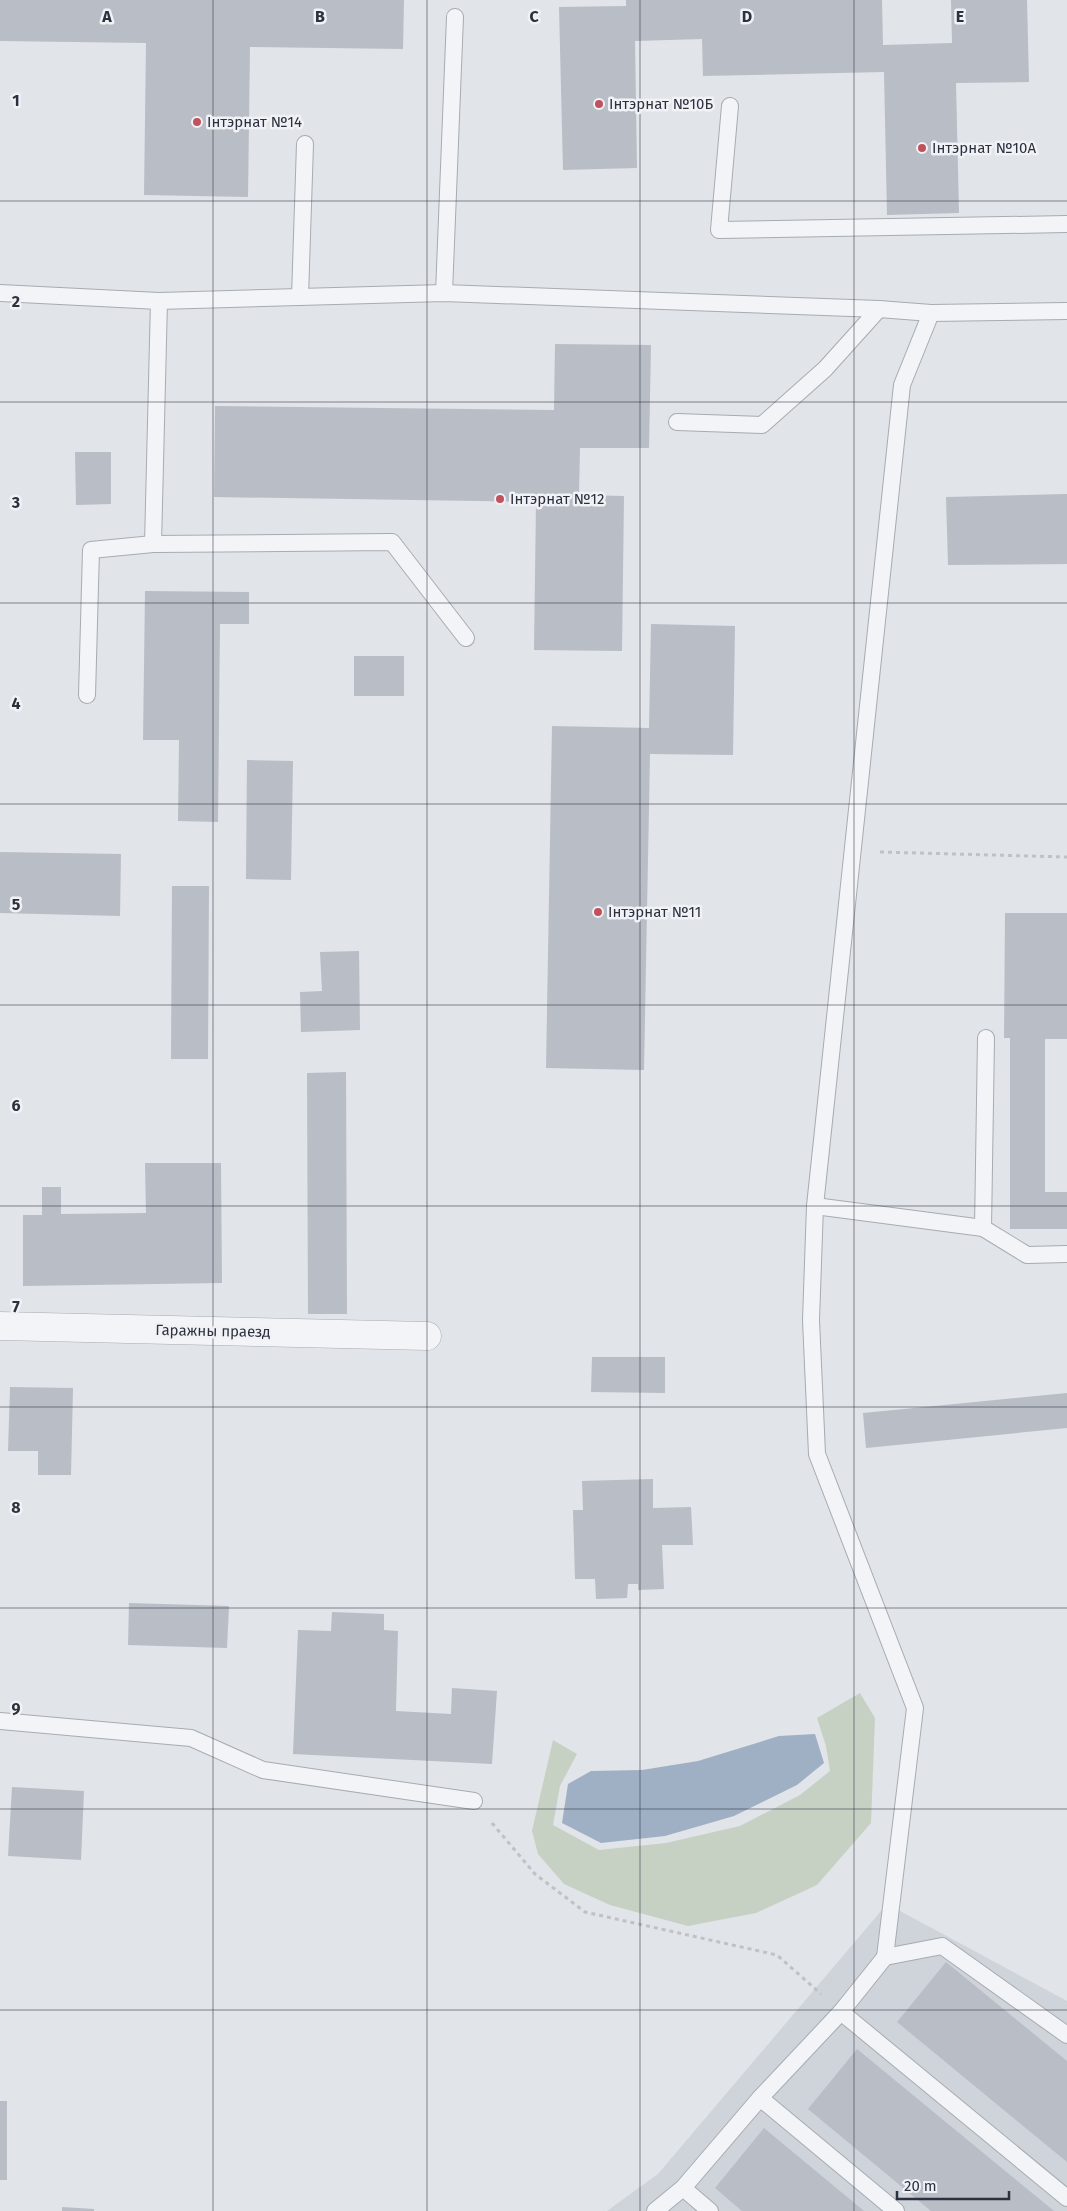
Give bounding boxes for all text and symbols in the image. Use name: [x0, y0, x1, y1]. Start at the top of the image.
text: A: [101, 7, 112, 26]
text: B: [315, 7, 325, 26]
text: C: [529, 7, 539, 26]
text: D: [742, 7, 752, 26]
text: E: [956, 7, 964, 26]
text: 1: [12, 91, 20, 110]
place label: Інтэрнат №10Б: [609, 95, 713, 113]
marker: Інтэрнат №10Б: [593, 98, 605, 110]
place label: Інтэрнат №14: [207, 113, 302, 131]
marker: Інтэрнат №14: [191, 116, 203, 128]
place label: Інтэрнат №10А: [932, 139, 1036, 157]
marker: Інтэрнат №10А: [916, 142, 928, 154]
text: 2: [12, 292, 20, 311]
place label: Інтэрнат №12: [510, 490, 605, 508]
text: 3: [11, 493, 20, 512]
marker: Інтэрнат №12: [494, 493, 506, 505]
text: 4: [11, 694, 21, 713]
text: 5: [12, 895, 21, 914]
place label: Інтэрнат №11: [608, 903, 701, 921]
marker: Інтэрнат №11: [592, 906, 604, 918]
text: 6: [11, 1096, 21, 1115]
text: 7: [12, 1297, 20, 1316]
street label: Гаражны праезд: [155, 1321, 271, 1341]
text: 8: [11, 1498, 21, 1517]
text: 9: [12, 1699, 21, 1718]
scale bar: [897, 2168, 1010, 2200]
text: 20 m: [904, 2177, 937, 2195]

